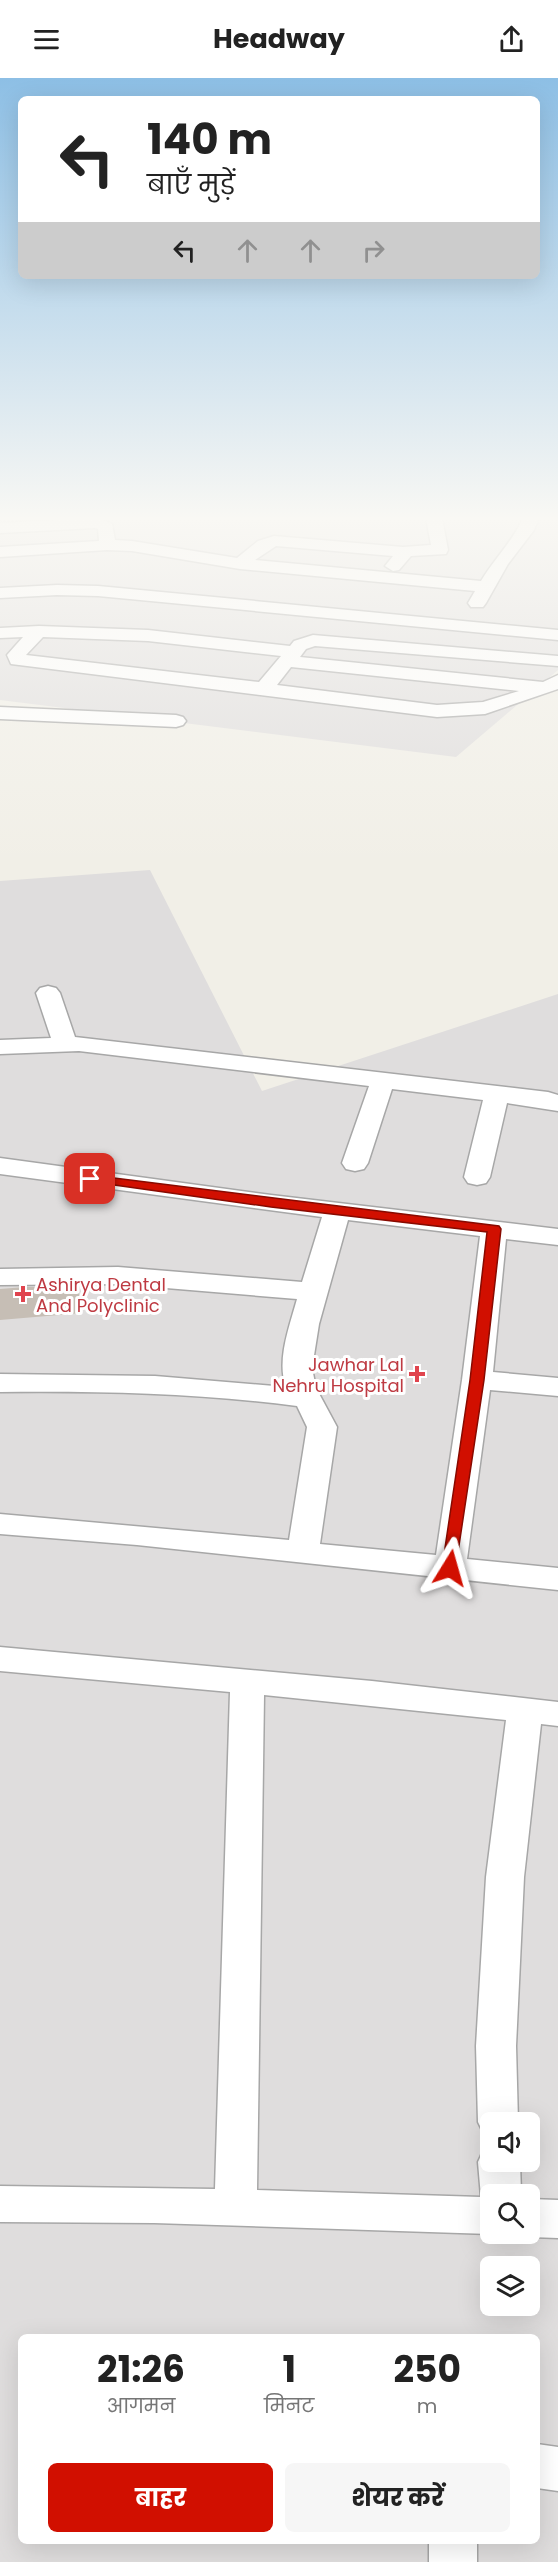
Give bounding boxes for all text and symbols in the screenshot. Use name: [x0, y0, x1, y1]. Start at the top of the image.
text: Headway: [213, 20, 345, 57]
icon: menu: [30, 23, 63, 56]
icon: share: [495, 23, 528, 56]
text: 140 m: [147, 110, 272, 169]
icon: left: [48, 120, 126, 198]
text: बाएँ मुड़ें: [147, 166, 235, 203]
icon: left: [168, 234, 201, 267]
icon: ahead: [231, 234, 264, 267]
icon: ahead: [294, 234, 327, 267]
icon: right: [357, 234, 390, 267]
pin: [64, 1153, 115, 1204]
icon: arrive: [73, 1162, 106, 1195]
place label: Ashirya Dental And Polyclinic: [36, 1272, 166, 1318]
marker: Ashirya Dental And Polyclinic: [14, 1285, 32, 1303]
place label: Jawhar Lal Nehru Hospital: [273, 1352, 404, 1398]
marker: Jawhar Lal Nehru Hospital: [408, 1365, 426, 1383]
position arrow: [418, 1536, 482, 1600]
map controls: [480, 2112, 540, 2316]
button: sound: [480, 2112, 540, 2172]
button: search: [480, 2184, 540, 2244]
button: layers: [480, 2256, 540, 2316]
text: 21:26: [97, 2344, 185, 2395]
text: 1: [282, 2344, 296, 2395]
text: 250: [393, 2344, 461, 2395]
text: आगमन: [107, 2392, 175, 2420]
text: मिनट: [264, 2392, 314, 2420]
text: m: [417, 2392, 437, 2420]
button: बाहर: [48, 2463, 273, 2532]
button: शेयर करें: [285, 2463, 510, 2532]

